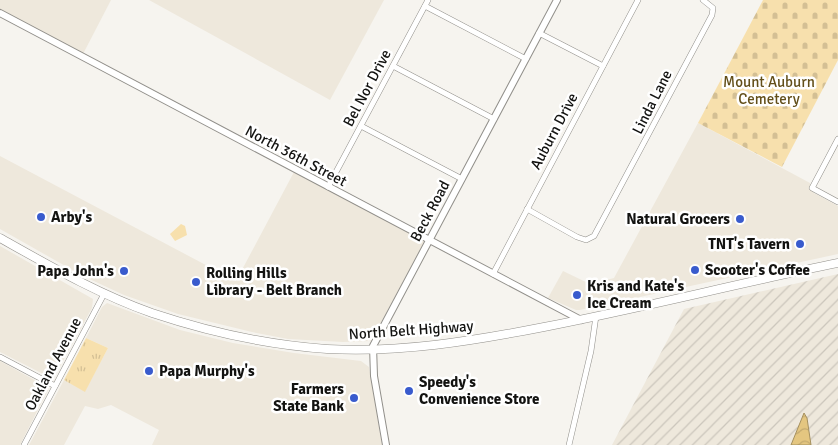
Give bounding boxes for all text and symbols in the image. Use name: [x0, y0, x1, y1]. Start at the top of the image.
street label: Bel Nor Drive: [339, 46, 395, 130]
street label: Linda Lane: [628, 67, 676, 137]
park label: Mount Auburn Cemetery: [723, 73, 815, 108]
street label: Auburn Drive: [526, 90, 582, 172]
street label: North 36th Street: [242, 122, 350, 190]
street label: Beck Road: [406, 177, 454, 245]
place label: Arby's: [51, 208, 92, 226]
place label: Natural Grocers: [626, 210, 730, 228]
marker: Arby's: [35, 211, 47, 223]
marker: Natural Grocers: [734, 213, 746, 225]
place label: TNT's Tavern: [708, 235, 790, 253]
marker: TNT's Tavern: [794, 238, 806, 250]
place label: Scooter's Coffee: [705, 261, 810, 279]
place label: Papa John's: [37, 262, 114, 280]
place label: Rolling Hills Library - Belt Branch: [206, 264, 342, 299]
marker: Scooter's Coffee: [689, 264, 701, 276]
marker: Papa John's: [118, 265, 130, 277]
marker: Rolling Hills Library - Belt Branch: [190, 276, 202, 288]
place label: Kris and Kate's Ice Cream: [587, 277, 685, 312]
marker: Kris and Kate's Ice Cream: [571, 289, 583, 301]
street label: Oakland Avenue: [21, 314, 85, 414]
street label: North Belt Highway: [348, 317, 474, 343]
place label: Papa Murphy's: [159, 362, 255, 380]
marker: Papa Murphy's: [143, 365, 155, 377]
place label: Speedy's Convenience Store: [419, 373, 539, 408]
place label: Farmers State Bank: [273, 380, 344, 415]
marker: Speedy's Convenience Store: [403, 385, 415, 397]
marker: Farmers State Bank: [348, 392, 360, 404]

